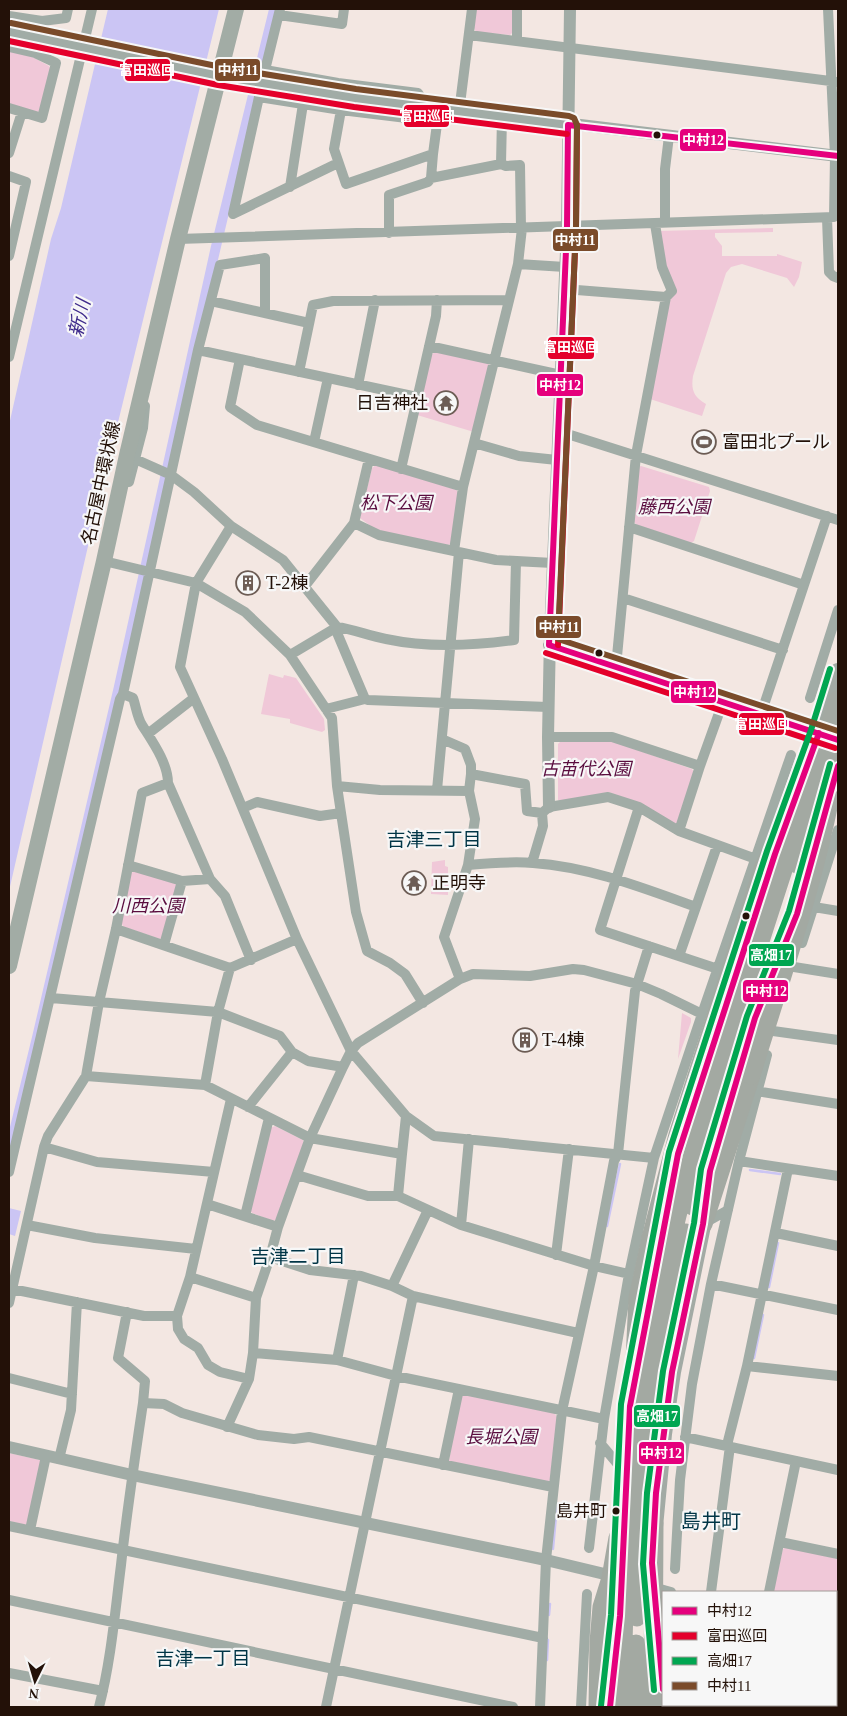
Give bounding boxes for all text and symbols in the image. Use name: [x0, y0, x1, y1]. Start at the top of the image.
line badge: 富田巡回: [124, 58, 171, 82]
line badge: 中村11: [214, 58, 261, 82]
text: 中村11: [217, 62, 259, 78]
text: 富田巡回: [119, 63, 175, 78]
line badge: 富田巡回: [403, 104, 450, 128]
text: 富田巡回: [399, 109, 455, 124]
line badge: 中村12: [679, 128, 727, 152]
unlabelled marker: [652, 130, 662, 140]
text: 中村12: [682, 132, 724, 148]
line badge: 中村11: [552, 228, 599, 252]
text: 中村11: [554, 232, 596, 248]
water label: 新川: [65, 295, 94, 339]
line badge: 富田巡回: [547, 336, 595, 360]
text: 富田巡回: [543, 340, 599, 355]
line badge: 中村12: [536, 373, 584, 397]
text: 中村12: [539, 377, 581, 393]
temple icon: 日吉神社: [433, 390, 459, 416]
place label: 日吉神社: [356, 393, 428, 413]
street label: 名古屋中環状線: [78, 419, 124, 547]
sports icon: 富田北プール: [691, 429, 717, 455]
place label: 富田北プール: [722, 432, 830, 452]
park label: 松下公園: [360, 493, 435, 513]
park label: 藤西公園: [638, 497, 713, 517]
building icon: T-2棟: [235, 570, 261, 596]
place label: T-2棟: [266, 573, 308, 593]
line badge: 中村11: [535, 615, 582, 639]
text: 中村11: [538, 619, 580, 635]
unlabelled marker: [594, 648, 604, 658]
line badge: 中村12: [670, 680, 717, 704]
text: 中村12: [673, 684, 715, 700]
line badge: 富田巡回: [738, 712, 785, 736]
text: 富田巡回: [734, 717, 790, 732]
park label: 古苗代公園: [541, 759, 634, 779]
district label: 吉津三丁目: [386, 829, 482, 850]
temple icon: 正明寺: [401, 870, 427, 896]
place label: 正明寺: [432, 873, 486, 893]
park label: 川西公園: [112, 896, 187, 916]
unlabelled marker: [741, 911, 751, 921]
line badge: 高畑17: [748, 943, 795, 967]
text: 高畑17: [750, 948, 792, 963]
line badge: 中村12: [742, 979, 789, 1003]
text: 中村12: [745, 983, 787, 999]
building icon: T-4棟: [512, 1027, 538, 1053]
place label: T-4棟: [542, 1030, 584, 1050]
district label: 吉津二丁目: [250, 1246, 346, 1267]
line badge: 高畑17: [633, 1404, 681, 1428]
text: 高畑17: [636, 1409, 678, 1424]
park label: 長堀公園: [465, 1427, 540, 1447]
line badge: 中村12: [638, 1441, 685, 1465]
text: 中村12: [640, 1445, 682, 1461]
place label: 島井町: [556, 1502, 607, 1521]
marker: 島井町: [611, 1506, 621, 1516]
district label: 島井町: [681, 1510, 741, 1532]
legend: [662, 1591, 837, 1706]
text: 中村12: [707, 1602, 752, 1619]
text: 富田巡回: [707, 1628, 767, 1644]
district label: 吉津一丁目: [155, 1648, 251, 1669]
text: 高畑17: [707, 1653, 753, 1669]
north arrow: [10, 1656, 60, 1706]
text: 中村11: [707, 1677, 751, 1694]
text: N: [28, 1686, 40, 1701]

